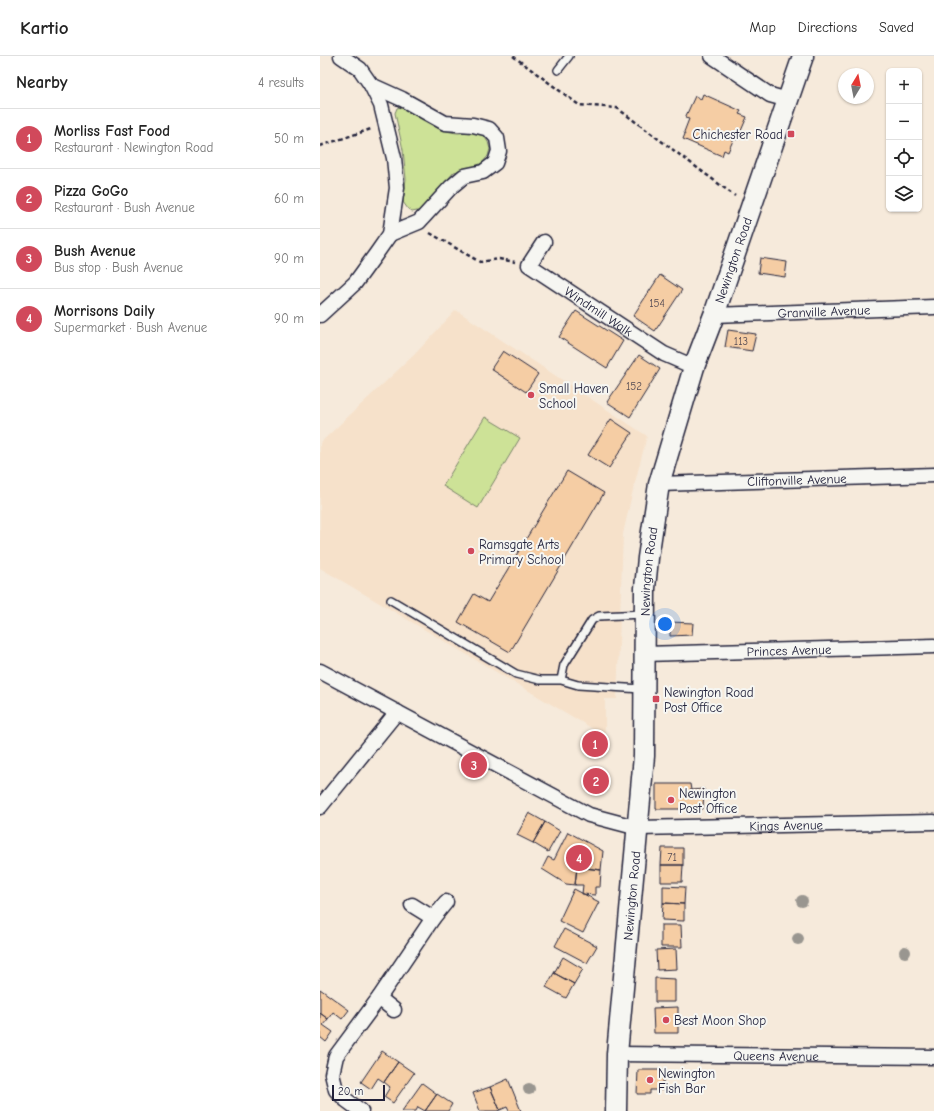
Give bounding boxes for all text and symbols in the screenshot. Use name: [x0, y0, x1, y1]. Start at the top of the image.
text: Kartio: [20, 17, 69, 39]
text: Map: [749, 19, 776, 36]
text: Directions: [798, 19, 857, 36]
text: Saved: [879, 19, 914, 36]
north arrow: [838, 68, 874, 104]
map controls: [886, 68, 922, 212]
button: +: [886, 68, 922, 104]
text: Nearby: [16, 73, 67, 92]
text: 4 results: [258, 75, 304, 90]
button: −: [886, 104, 922, 140]
text: Morliss Fast Food: [54, 122, 170, 140]
place label: Chichester Road: [693, 127, 783, 142]
marker: Chichester Road: [786, 129, 796, 139]
text: 1: [26, 131, 32, 146]
text: 50 m: [274, 131, 304, 146]
text: Restaurant · Newington Road: [54, 140, 213, 155]
button: locate: [886, 140, 922, 176]
button: layers: [886, 176, 922, 212]
text: Pizza GoGo: [54, 182, 128, 200]
text: 2: [26, 191, 32, 206]
text: 60 m: [274, 191, 304, 206]
text: Restaurant · Bush Avenue: [54, 200, 195, 215]
street label: Newington Road: [712, 215, 755, 305]
text: Bush Avenue: [54, 242, 136, 260]
text: 3: [26, 251, 32, 266]
text: 90 m: [274, 251, 304, 266]
text: Bus stop · Bush Avenue: [54, 260, 183, 275]
street label: Windmill Walk: [562, 284, 636, 340]
house number: 154: [649, 297, 665, 310]
text: Morrisons Daily: [54, 302, 155, 320]
street label: Granville Avenue: [777, 302, 871, 321]
text: 4: [26, 311, 32, 326]
text: 90 m: [274, 311, 304, 326]
text: Supermarket · Bush Avenue: [54, 320, 207, 335]
house number: 113: [734, 335, 748, 348]
house number: 152: [626, 380, 642, 393]
place label: Small Haven School: [539, 381, 609, 411]
marker: Small Haven School: [526, 390, 536, 400]
street label: Cliftonville Avenue: [747, 471, 847, 489]
street label: Newington Road: [638, 526, 661, 616]
place label: Ramsgate Arts Primary School: [479, 537, 564, 567]
marker: Ramsgate Arts Primary School: [466, 546, 476, 556]
your location: [655, 614, 675, 634]
street label: Princes Avenue: [746, 642, 832, 659]
place label: Newington Road Post Office: [664, 685, 754, 715]
marker: Newington Road Post Office: [651, 694, 661, 704]
pin: 1: [582, 729, 608, 759]
pin: 3: [461, 750, 487, 780]
pin: 2: [583, 766, 609, 796]
place label: Newington Post Office: [679, 786, 738, 816]
marker: Newington Post Office: [666, 795, 676, 805]
street label: Kings Avenue: [749, 817, 824, 834]
pin: 4: [566, 843, 592, 873]
street label: Newington Road: [620, 850, 643, 941]
house number: 71: [667, 851, 677, 864]
place label: Best Moon Shop: [674, 1013, 766, 1028]
marker: Best Moon Shop: [661, 1015, 671, 1025]
street label: Queens Avenue: [733, 1048, 819, 1064]
place label: Newington Fish Bar: [658, 1066, 715, 1096]
marker: Newington Fish Bar: [645, 1075, 655, 1085]
scale bar: [332, 1083, 385, 1102]
text: 20 m: [338, 1085, 363, 1098]

